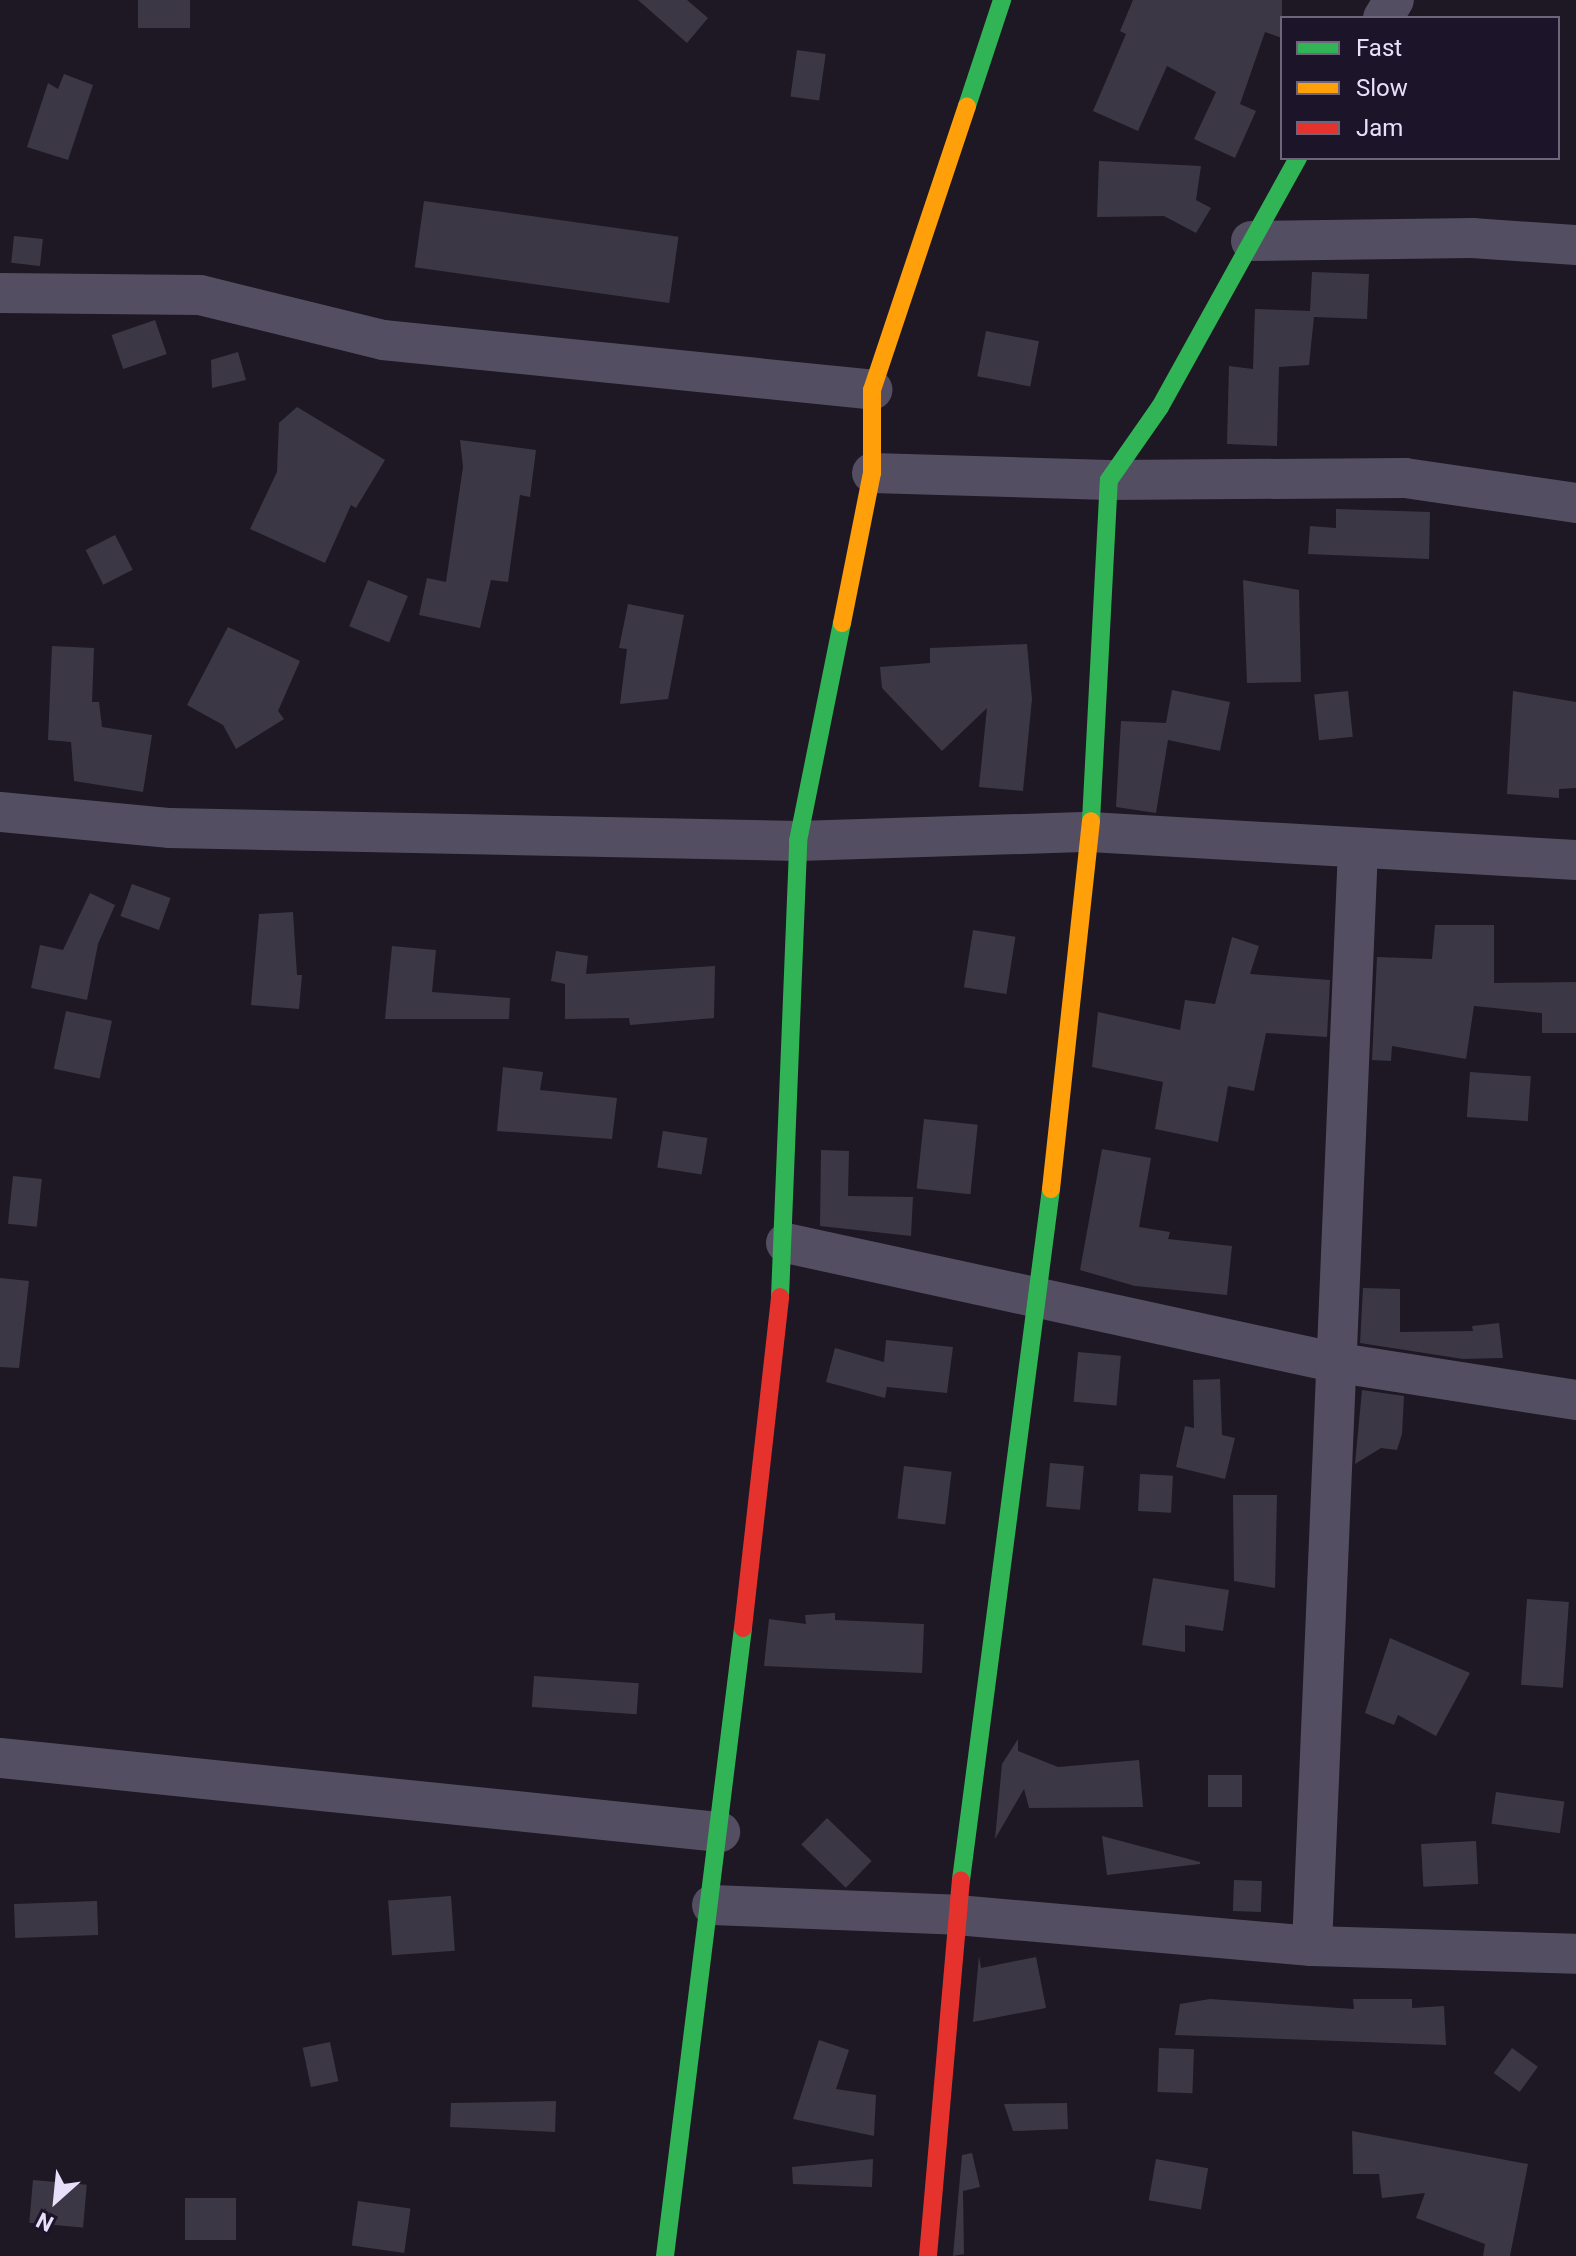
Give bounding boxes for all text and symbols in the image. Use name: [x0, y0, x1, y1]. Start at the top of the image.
legend: [1280, 16, 1560, 160]
text: Fast: [1356, 34, 1402, 62]
text: Slow: [1356, 74, 1408, 102]
text: Jam: [1356, 114, 1403, 142]
north arrow: [16, 2160, 96, 2240]
text: N: [32, 2207, 57, 2236]

